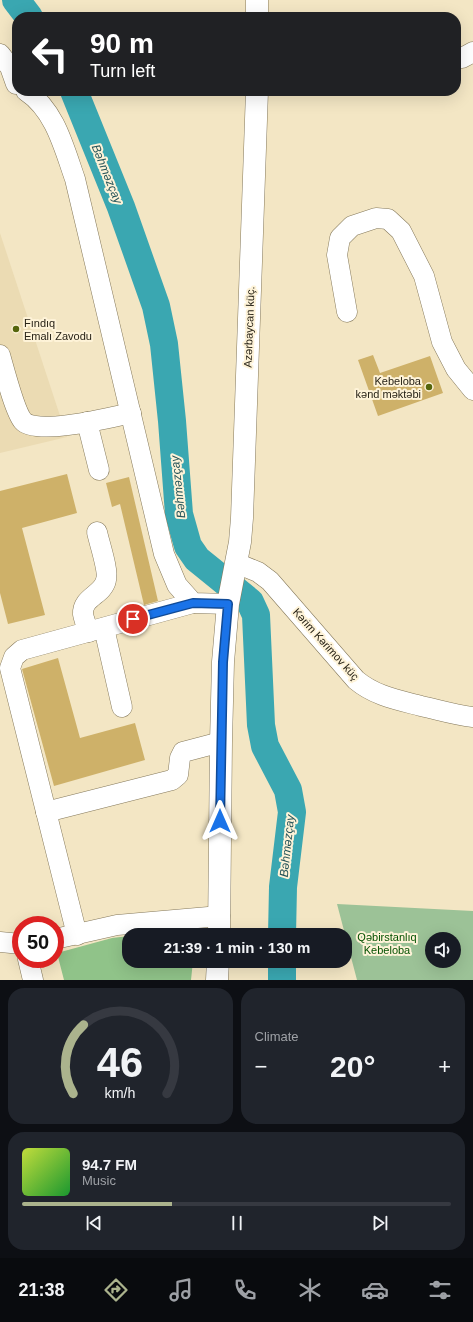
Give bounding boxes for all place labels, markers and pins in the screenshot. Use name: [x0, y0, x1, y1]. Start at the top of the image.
place label: Fındıq Emalı Zavodu: [24, 317, 92, 342]
marker: Fındıq Emalı Zavodu: [11, 324, 21, 334]
place label: Kebeloba kənd məktəbi: [356, 375, 422, 400]
marker: Kebeloba kənd məktəbi: [424, 382, 434, 392]
pin: [116, 602, 150, 636]

